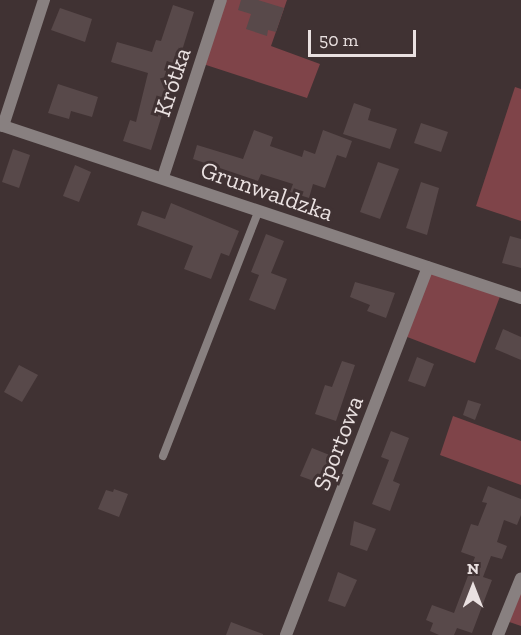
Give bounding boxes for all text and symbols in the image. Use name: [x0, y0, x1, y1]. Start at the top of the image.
scale bar: [311, 18, 419, 56]
text: 50 m: [319, 29, 358, 51]
street label: Krótka: [147, 44, 197, 120]
street label: Grunwaldzka: [197, 155, 337, 227]
street label: Sportowa: [307, 391, 369, 495]
north arrow: [443, 557, 503, 617]
text: N: [467, 559, 479, 578]

